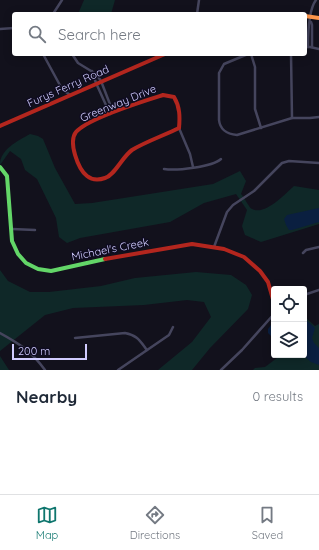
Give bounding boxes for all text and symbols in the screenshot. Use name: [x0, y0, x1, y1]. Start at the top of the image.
search box: [12, 12, 307, 56]
icon: search: [26, 23, 48, 45]
text: Search here: [58, 25, 141, 44]
street label: Furys Ferry Road: [25, 62, 111, 110]
street label: Greenway Drive: [78, 81, 158, 125]
street label: Michael's Creek: [70, 235, 150, 263]
map controls: [271, 286, 307, 358]
button: locate: [271, 286, 307, 322]
button: layers: [271, 322, 307, 358]
scale bar: [12, 342, 87, 361]
text: 200 m: [18, 344, 50, 358]
text: Nearby: [16, 386, 77, 407]
text: 0 results: [252, 388, 303, 404]
tab: Map: [36, 504, 58, 542]
tab: Directions: [130, 504, 180, 542]
tab: Saved: [252, 504, 283, 542]

